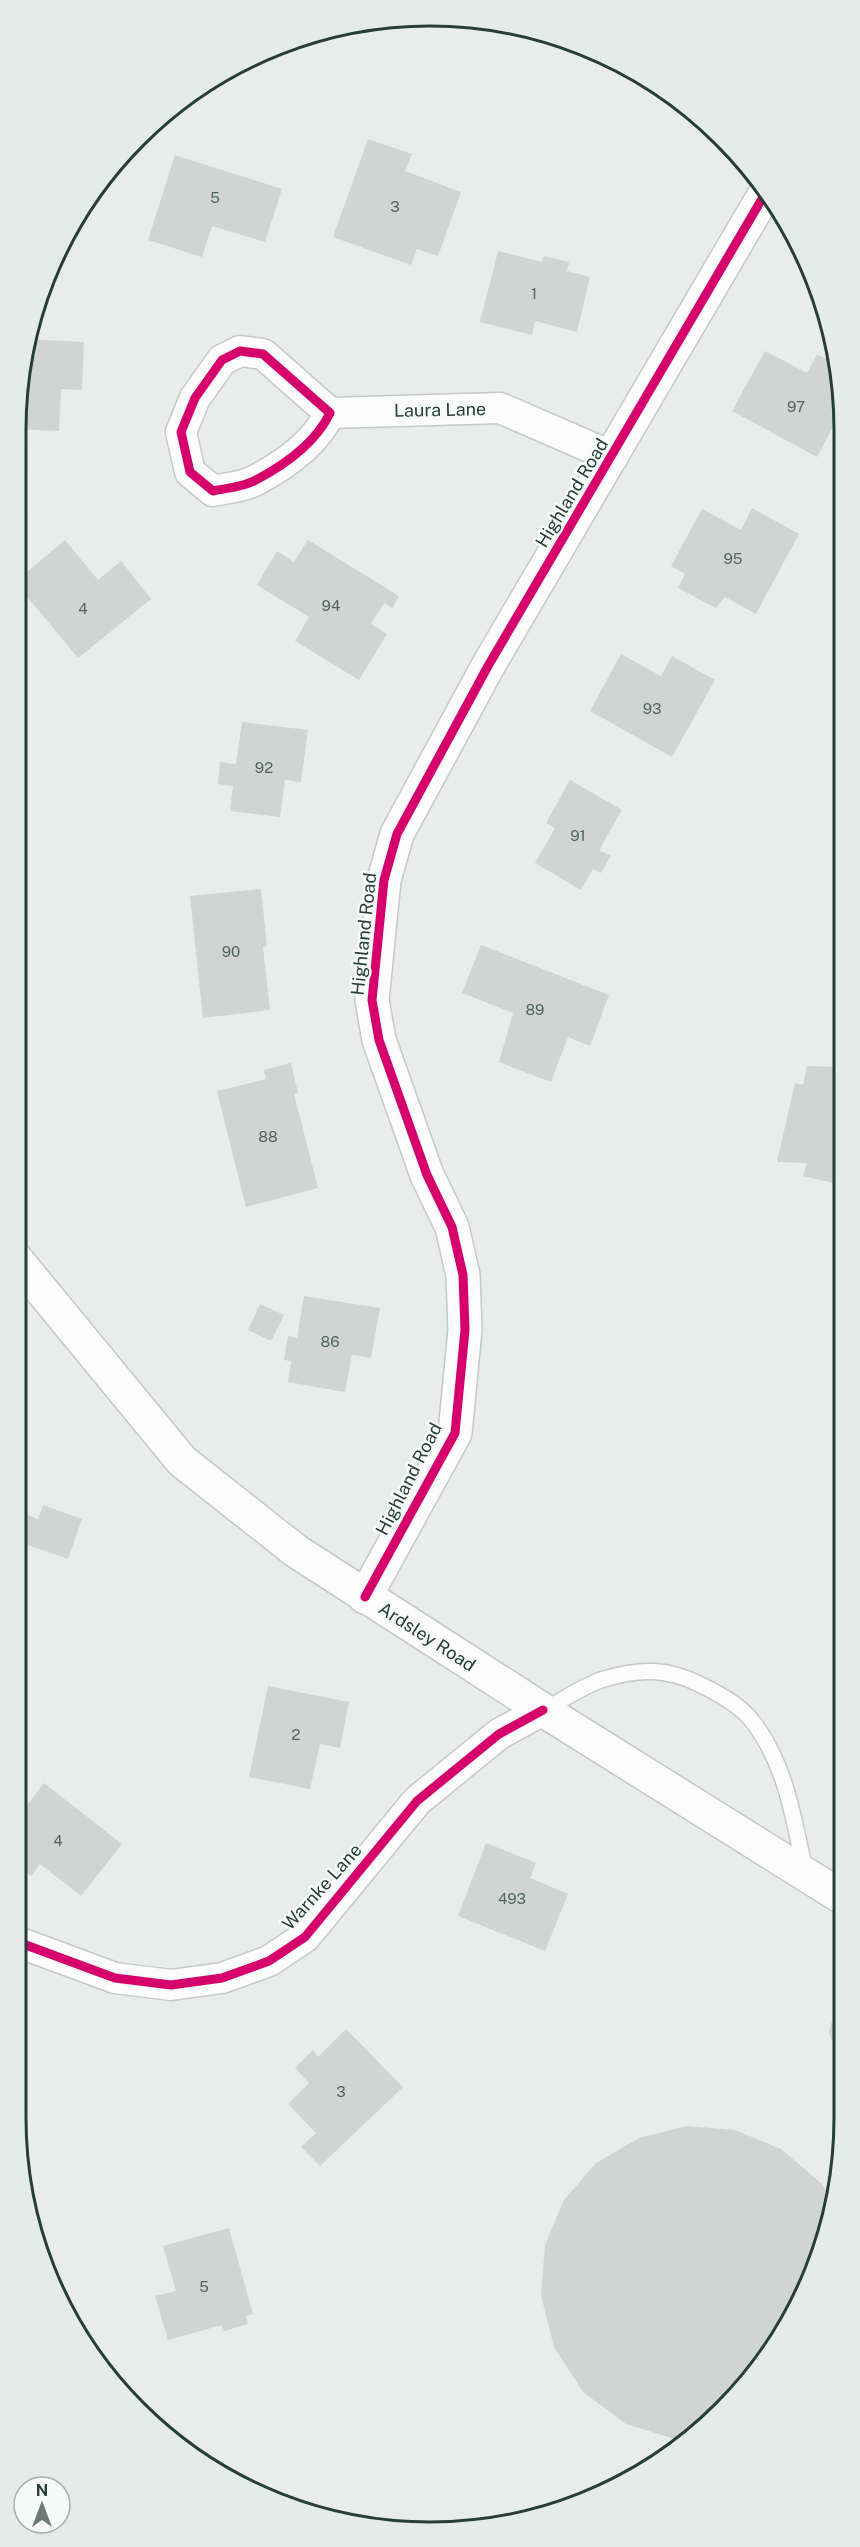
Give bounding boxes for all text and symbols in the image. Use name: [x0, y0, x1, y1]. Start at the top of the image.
house number: 5: [210, 189, 220, 206]
house number: 3: [390, 198, 400, 215]
house number: 1: [531, 285, 537, 302]
street label: Laura Lane: [394, 398, 486, 421]
house number: 97: [787, 398, 805, 415]
street label: Highland Road: [531, 435, 612, 551]
house number: 95: [724, 550, 742, 567]
house number: 94: [322, 597, 340, 614]
house number: 4: [78, 600, 88, 617]
house number: 93: [643, 700, 661, 717]
house number: 92: [255, 759, 273, 776]
house number: 91: [570, 827, 586, 844]
street label: Highland Road: [347, 872, 380, 996]
house number: 90: [222, 943, 240, 960]
house number: 89: [526, 1001, 544, 1018]
house number: 88: [258, 1128, 278, 1145]
house number: 86: [321, 1333, 339, 1350]
street label: Highland Road: [371, 1419, 446, 1538]
street label: Ardsley Road: [375, 1598, 480, 1676]
house number: 2: [292, 1726, 301, 1743]
house number: 4: [53, 1832, 63, 1849]
street label: Warnke Lane: [278, 1839, 366, 1934]
house number: 493: [498, 1890, 526, 1907]
house number: 3: [336, 2083, 346, 2100]
house number: 5: [199, 2278, 209, 2295]
north arrow: [12, 2475, 72, 2535]
text: N: [36, 2481, 48, 2500]

